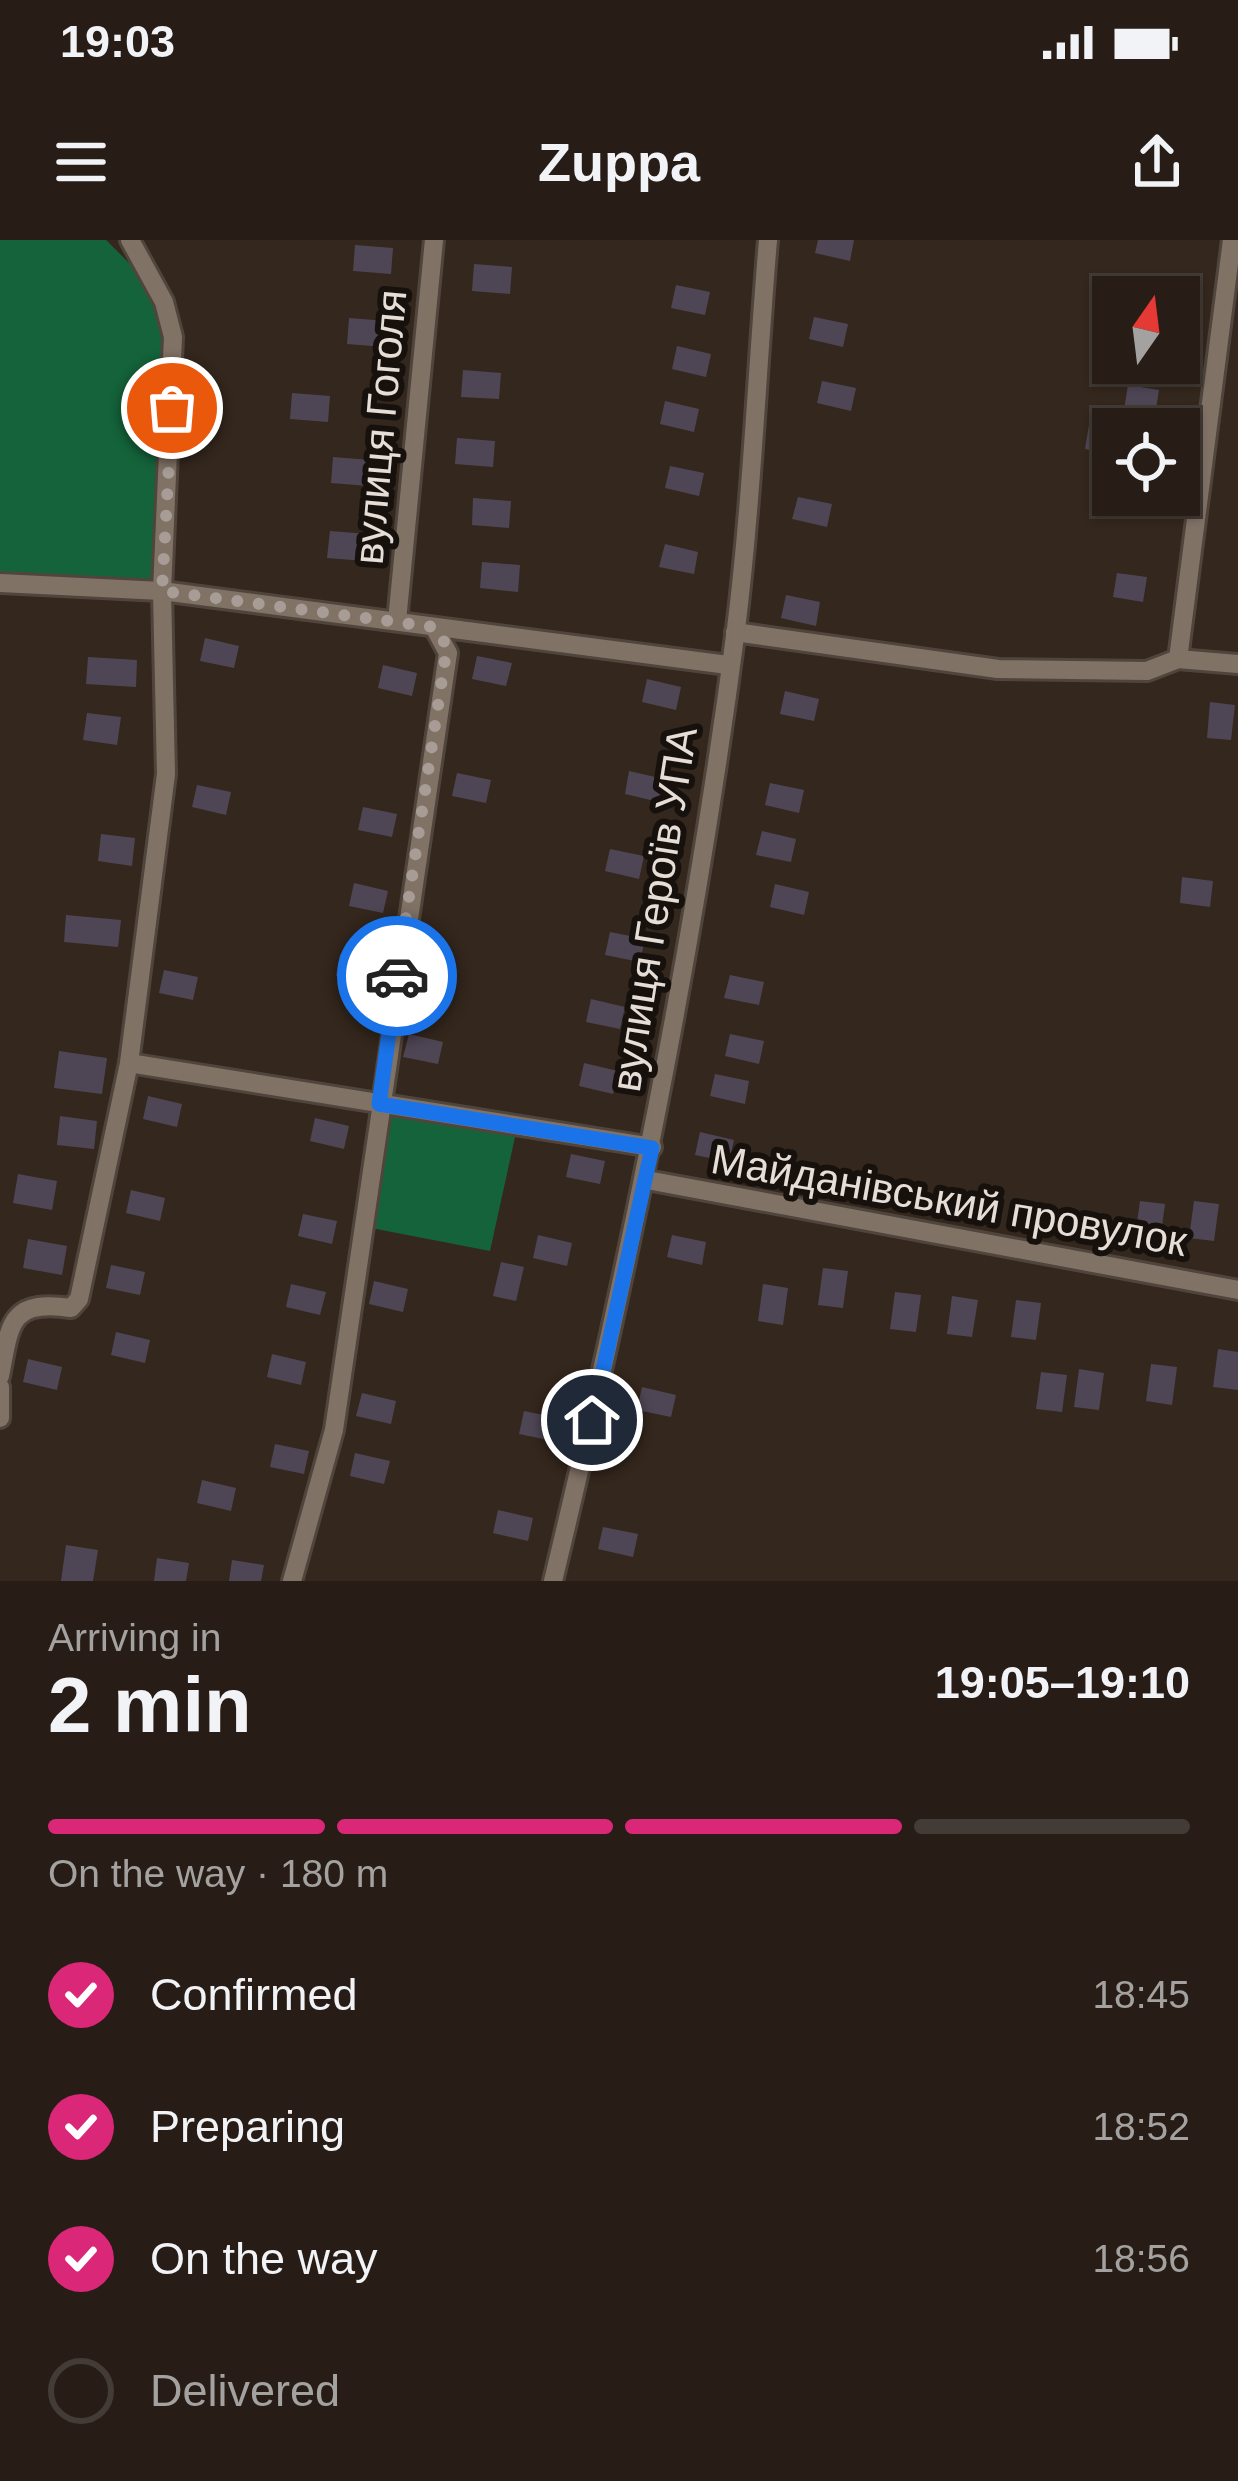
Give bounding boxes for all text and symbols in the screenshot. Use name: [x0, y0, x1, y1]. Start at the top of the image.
text: 19:03: [60, 16, 175, 67]
icon: menu: [48, 129, 114, 195]
icon: share: [1124, 129, 1190, 195]
text: Zuppa: [538, 132, 700, 192]
north arrow: [1092, 276, 1200, 384]
map controls: [1092, 276, 1200, 516]
street label: вулиця Гоголя: [345, 288, 415, 566]
pin: [121, 357, 223, 459]
icon: bag: [139, 375, 205, 441]
button: locate: [1092, 408, 1200, 516]
street label: вулиця Героїв УПА: [602, 723, 706, 1095]
courier: [337, 916, 457, 1036]
icon: car: [364, 943, 430, 1009]
street label: Майданівський провулок: [708, 1135, 1191, 1265]
pin: [541, 1369, 643, 1471]
icon: home: [559, 1387, 625, 1453]
text: Arriving in: [48, 1616, 221, 1659]
text: 19:05–19:10: [935, 1657, 1190, 1708]
text: 2 min: [48, 1661, 252, 1749]
text: On the way · 180 m: [48, 1852, 388, 1895]
icon: check: [48, 1962, 114, 2028]
text: Confirmed: [150, 1969, 358, 2020]
text: 18:45: [1092, 1973, 1190, 2016]
icon: check: [48, 2094, 114, 2160]
text: Preparing: [150, 2101, 345, 2152]
text: 18:52: [1092, 2105, 1190, 2148]
icon: check: [48, 2226, 114, 2292]
text: On the way: [150, 2233, 378, 2284]
text: 18:56: [1092, 2237, 1190, 2280]
text: Delivered: [150, 2365, 340, 2416]

